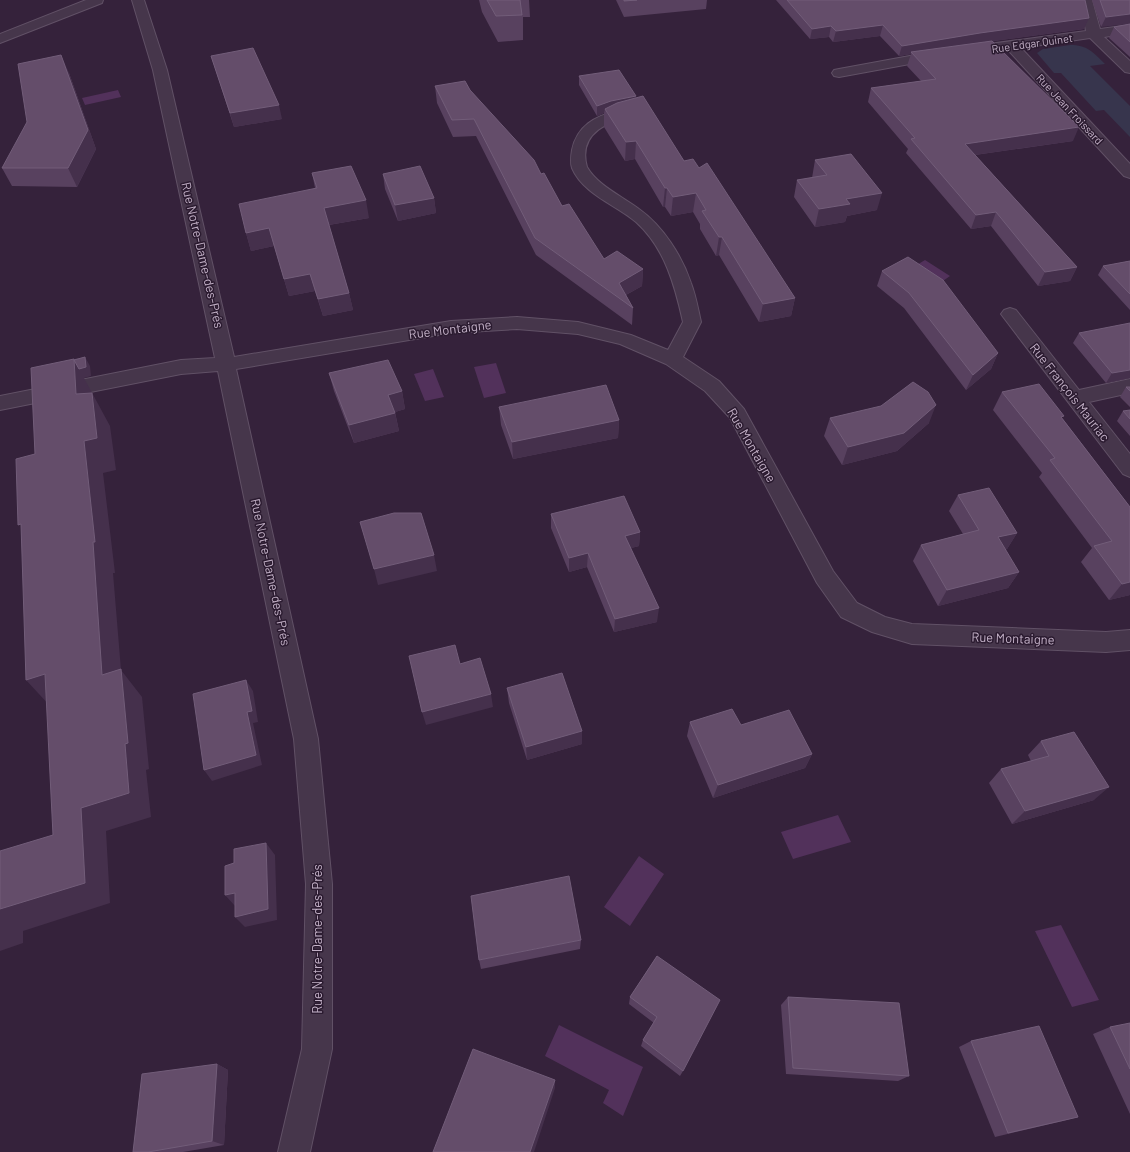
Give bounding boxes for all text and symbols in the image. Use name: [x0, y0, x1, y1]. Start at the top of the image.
street label: Rue Edgar Quinet: [991, 31, 1073, 55]
street label: Rue Jean Froissard: [1034, 71, 1106, 147]
street label: Rue Notre-Dame-des-Prés: [178, 180, 228, 330]
street label: Rue Montaigne: [408, 316, 492, 342]
street label: Rue François Mauriac: [1027, 340, 1113, 445]
street label: Rue Montaigne: [724, 405, 780, 485]
street label: Rue Notre-Dame-des-Prés: [248, 497, 294, 647]
street label: Rue Montaigne: [971, 629, 1055, 647]
street label: Rue Notre-Dame-des-Prés: [309, 864, 325, 1014]

